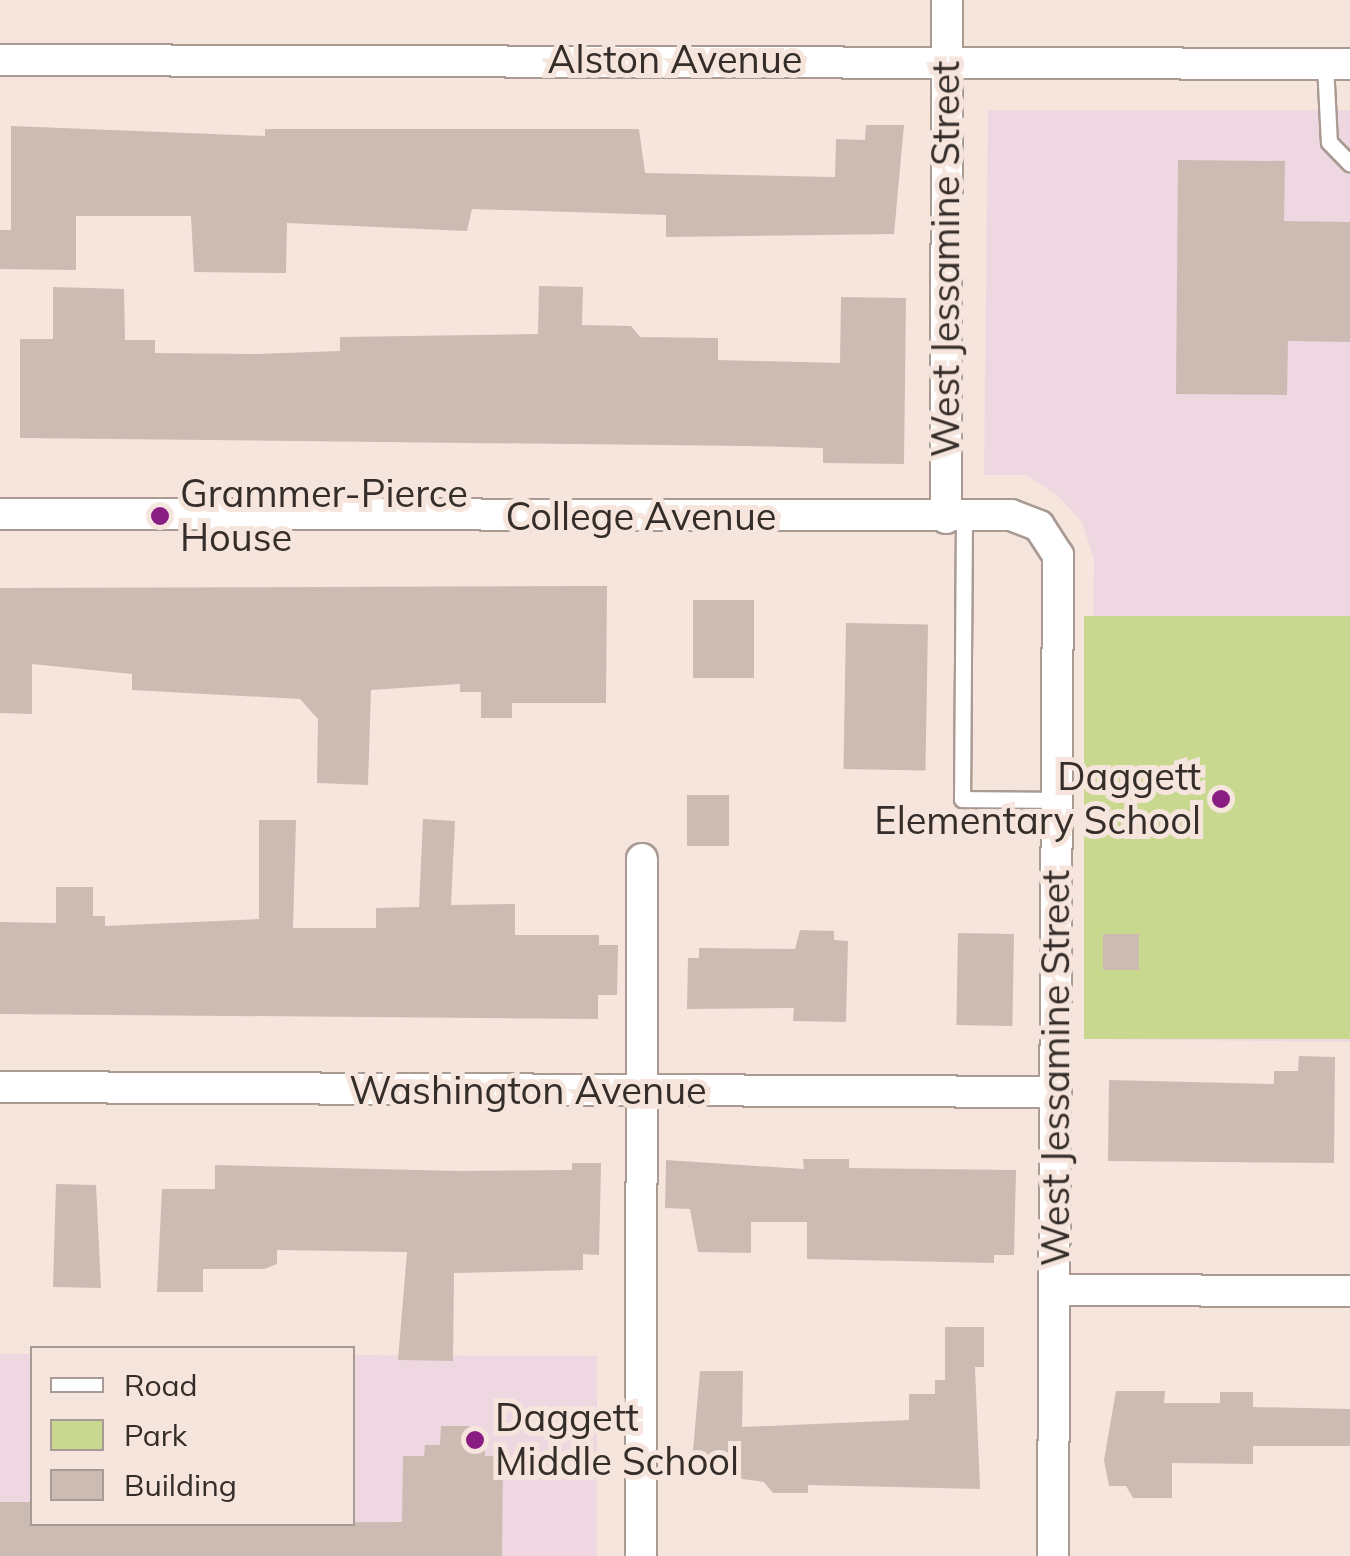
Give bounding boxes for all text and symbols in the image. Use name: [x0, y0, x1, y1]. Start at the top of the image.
street label: Alston Avenue: [548, 37, 802, 83]
street label: West Jessamine Street: [923, 61, 969, 457]
place label: Grammer-Pierce House: [180, 471, 468, 560]
street label: College Avenue: [506, 494, 776, 540]
marker: Grammer-Pierce House: [149, 505, 171, 527]
place label: Daggett Elementary School: [874, 754, 1201, 844]
marker: Daggett Elementary School: [1210, 788, 1232, 810]
street label: West Jessamine Street: [1033, 870, 1079, 1266]
street label: Washington Avenue: [349, 1068, 707, 1114]
legend: [30, 1346, 355, 1526]
text: Road: [124, 1366, 198, 1404]
place label: Daggett Middle School: [495, 1395, 739, 1485]
text: Park: [124, 1416, 187, 1454]
marker: Daggett Middle School: [464, 1429, 486, 1451]
text: Building: [124, 1466, 237, 1504]

